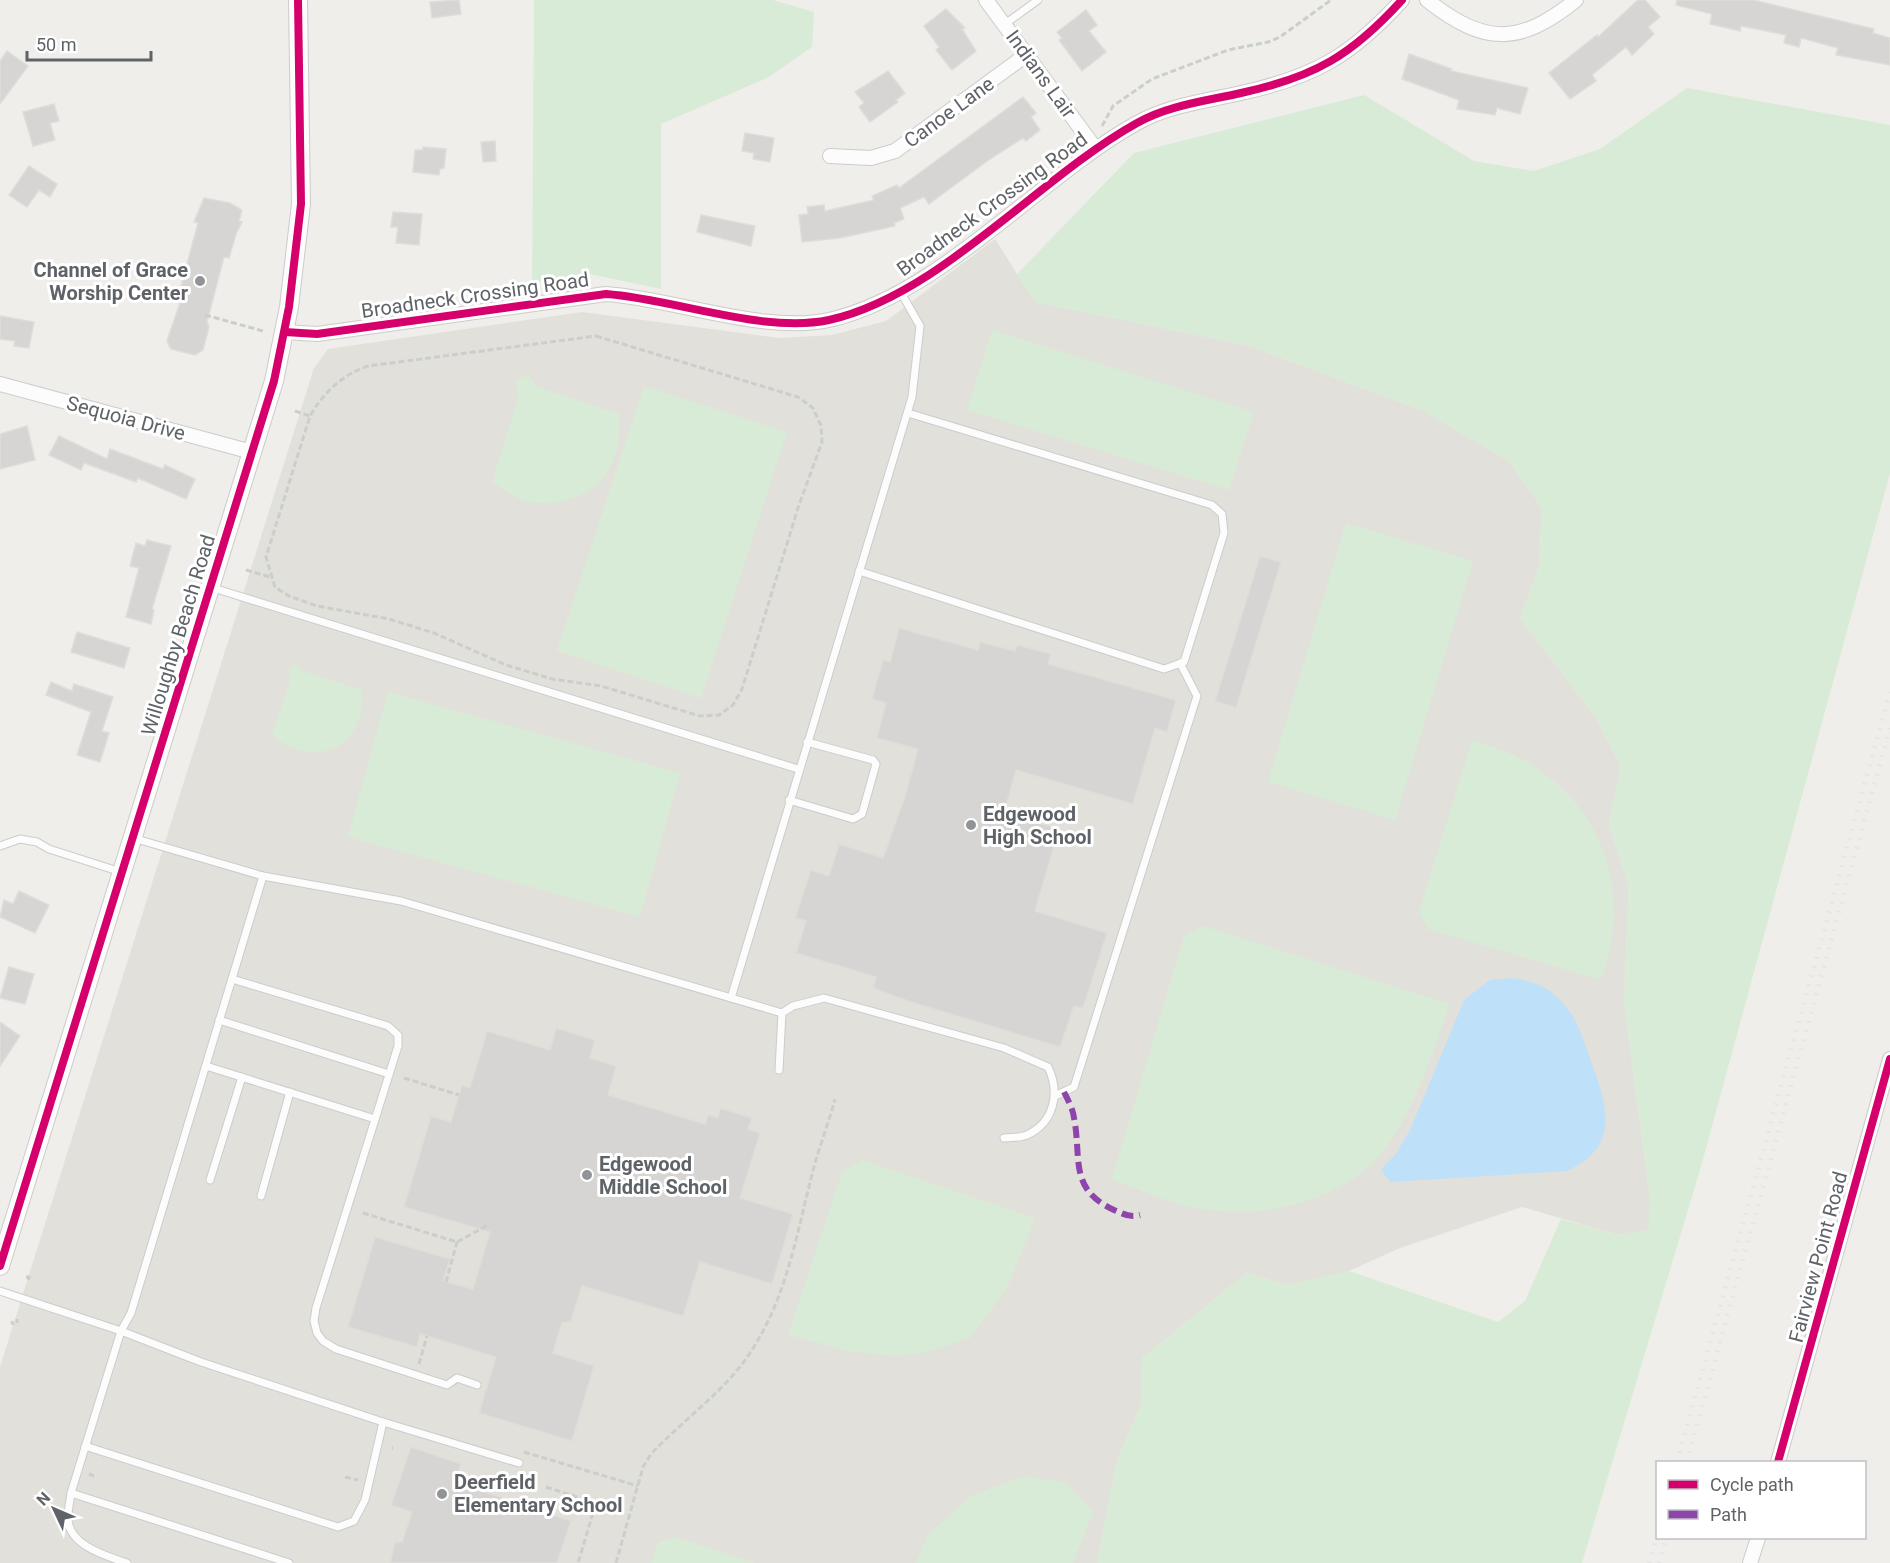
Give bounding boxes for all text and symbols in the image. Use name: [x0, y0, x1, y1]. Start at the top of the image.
scale bar: [27, 24, 152, 62]
street label: Indians Lair: [1001, 25, 1081, 123]
text: 50 m: [36, 34, 76, 55]
street label: Canoe Lane: [899, 71, 999, 153]
street label: Broadneck Crossing Road: [892, 127, 1092, 281]
place label: Channel of Grace Worship Center: [34, 258, 189, 305]
street label: Broadneck Crossing Road: [360, 267, 590, 323]
marker: Channel of Grace Worship Center: [193, 274, 207, 288]
street label: Sequoia Drive: [64, 391, 188, 445]
street label: Willoughby Beach Road: [136, 532, 220, 738]
place label: Edgewood High School: [983, 802, 1092, 849]
marker: Edgewood High School: [964, 818, 978, 832]
place label: Edgewood Middle School: [599, 1152, 727, 1199]
marker: Edgewood Middle School: [580, 1168, 594, 1182]
street label: Fairview Point Road: [1784, 1169, 1852, 1345]
legend: [1656, 1461, 1866, 1539]
place label: Deerfield Elementary School: [454, 1470, 623, 1517]
text: Cycle path: [1710, 1474, 1794, 1495]
north arrow: [24, 1479, 84, 1539]
marker: Deerfield Elementary School: [435, 1487, 449, 1501]
text: N: [33, 1488, 54, 1510]
text: Path: [1710, 1504, 1747, 1525]

